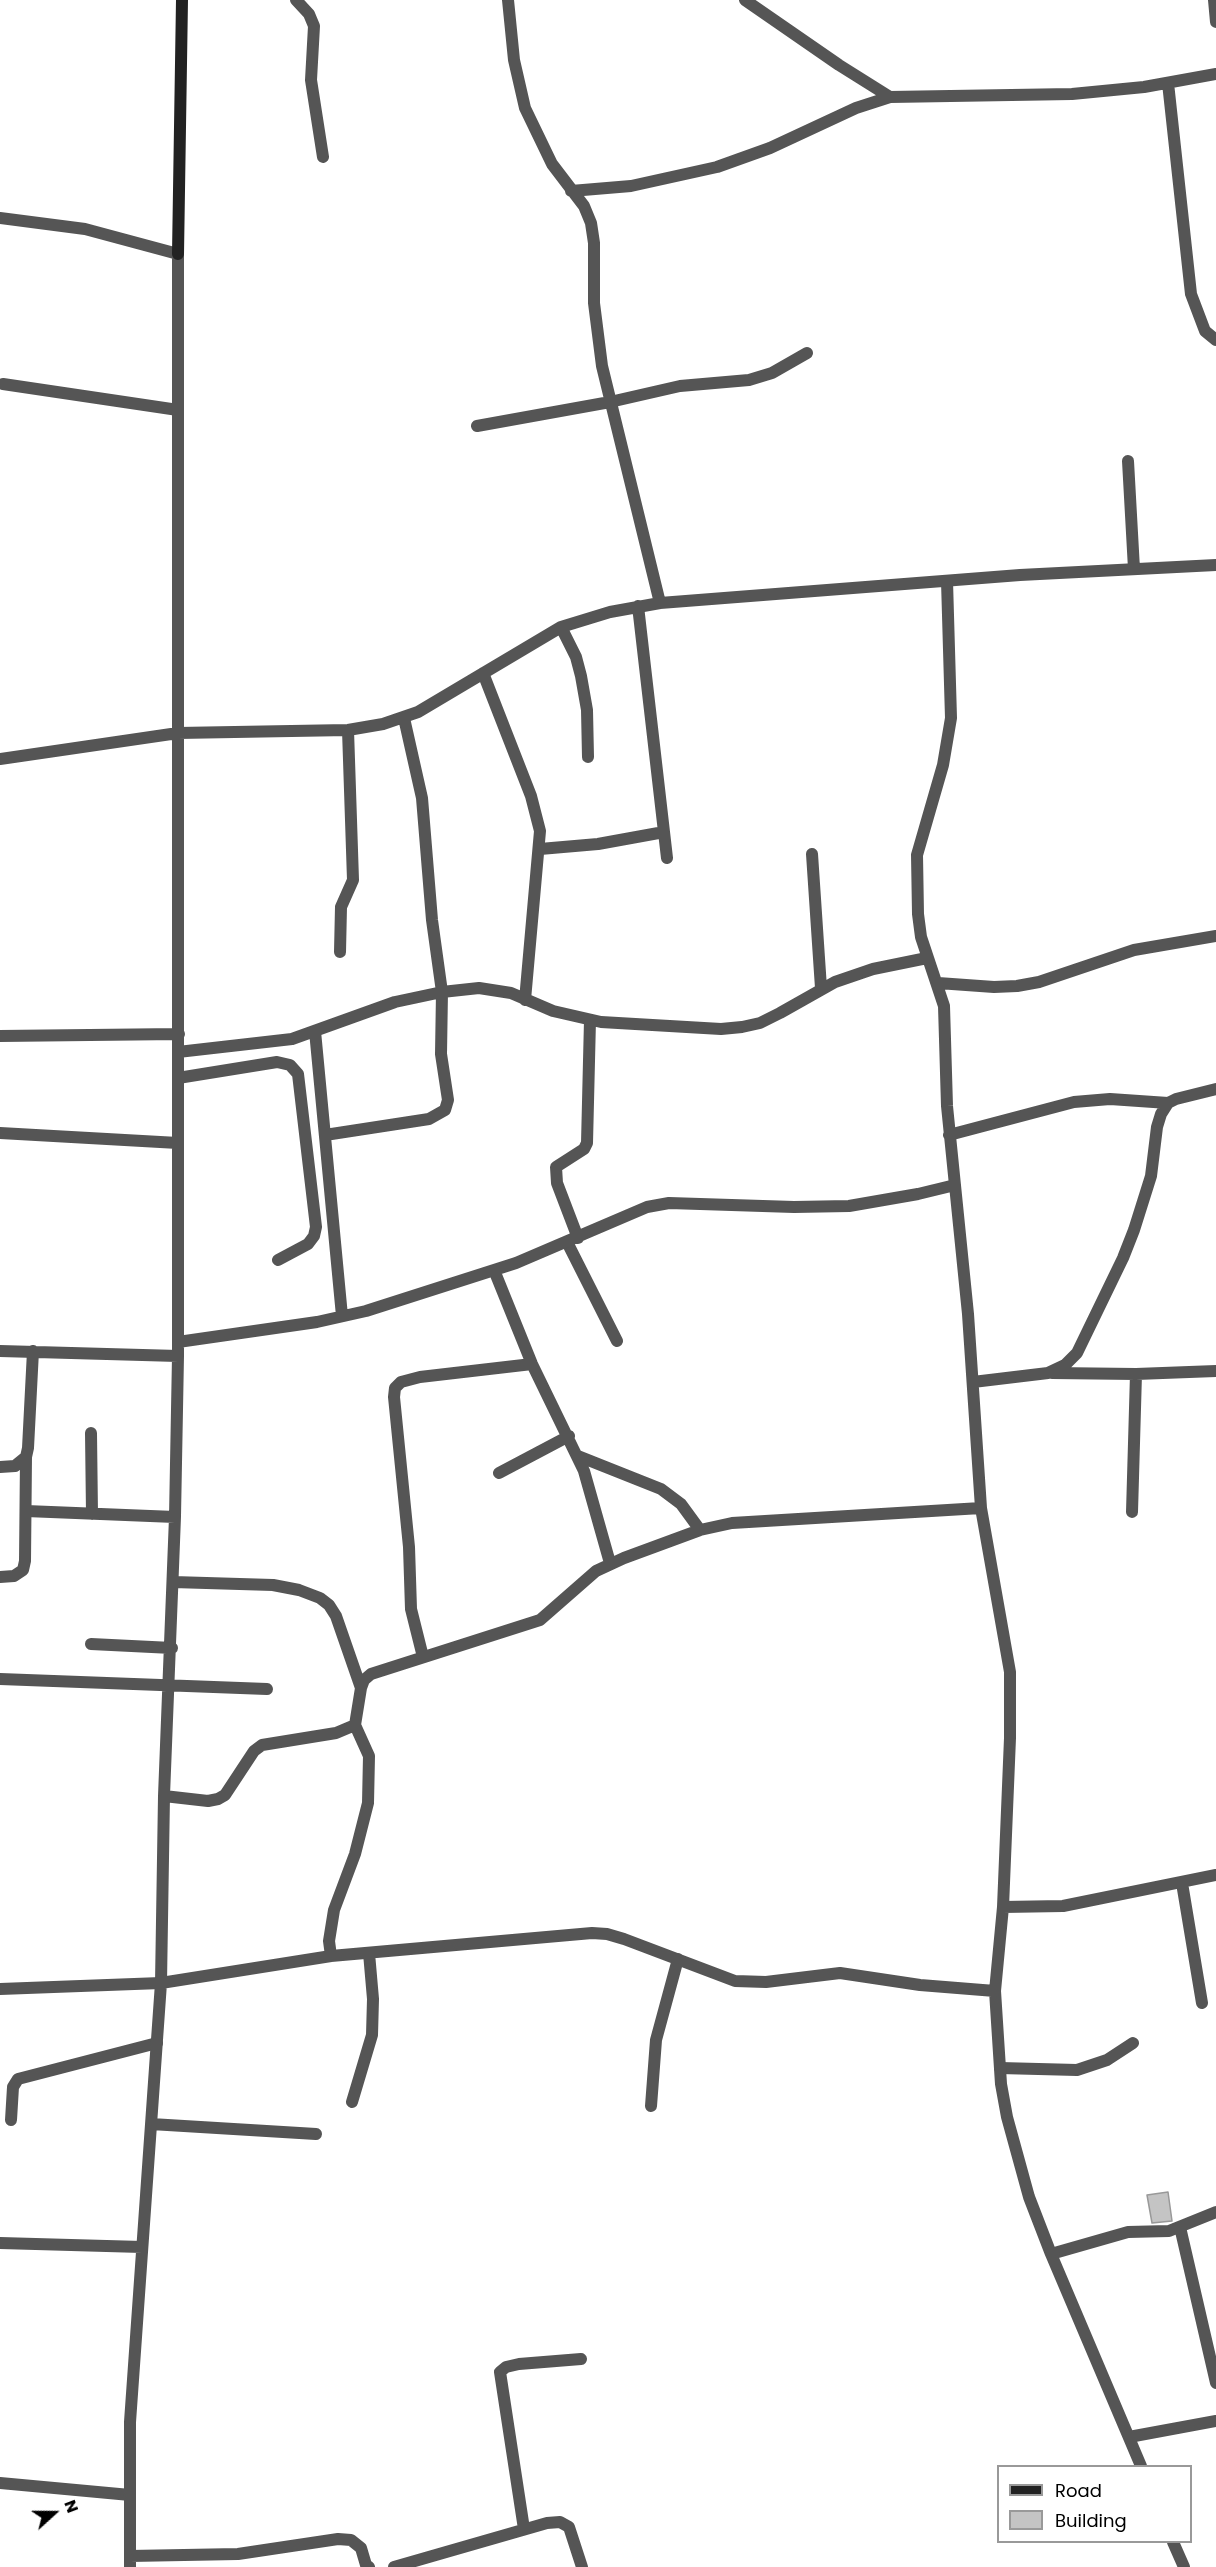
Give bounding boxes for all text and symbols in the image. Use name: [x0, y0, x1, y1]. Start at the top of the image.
legend: [997, 2465, 1192, 2543]
text: Road: [1055, 2478, 1102, 2503]
north arrow: [24, 2483, 84, 2543]
text: N: [58, 2497, 84, 2516]
text: Building: [1055, 2508, 1127, 2533]

